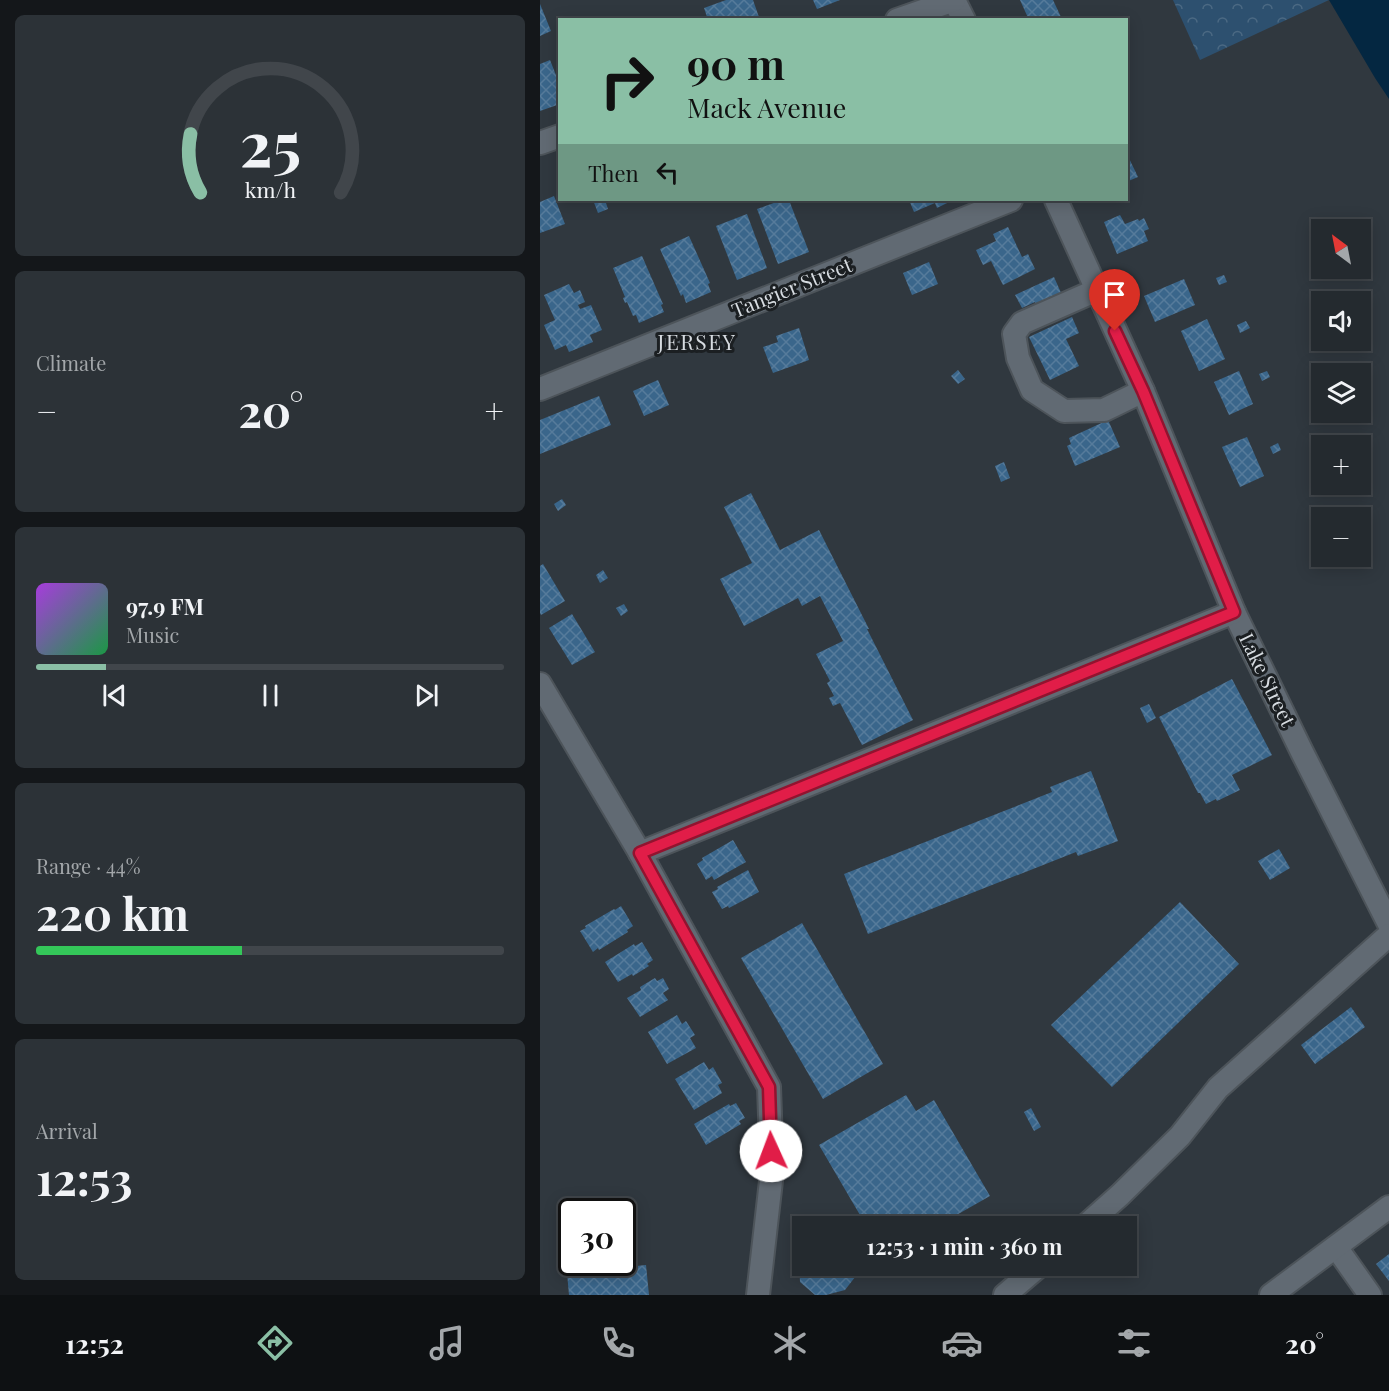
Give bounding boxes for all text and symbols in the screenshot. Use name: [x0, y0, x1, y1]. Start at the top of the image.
text: 90 m: [687, 35, 785, 91]
icon: right: [588, 42, 666, 120]
text: Mack Avenue: [687, 89, 846, 125]
text: 25: [239, 99, 301, 183]
icon: left: [651, 156, 684, 189]
text: Then: [588, 158, 639, 188]
text: km/h: [244, 175, 296, 203]
north arrow: [1311, 219, 1371, 279]
map controls: [1311, 219, 1371, 567]
street label: Tangier Street: [727, 250, 856, 323]
pin: [1089, 269, 1140, 331]
icon: arrive: [1098, 278, 1131, 311]
button: sound: [1311, 291, 1371, 351]
district label: JERSEY: [657, 327, 736, 355]
text: Climate: [36, 349, 106, 376]
button: layers: [1311, 363, 1371, 423]
text: 20°: [239, 379, 303, 439]
text: −: [36, 388, 57, 432]
text: +: [485, 388, 504, 432]
button: +: [1311, 435, 1371, 495]
button: −: [1311, 507, 1371, 567]
text: 97.9 FM: [126, 591, 204, 621]
text: Music: [126, 621, 179, 648]
street label: Lake Street: [1234, 628, 1303, 731]
icon: previous: [98, 679, 131, 712]
icon: pause: [254, 679, 287, 712]
icon: next: [410, 679, 443, 712]
text: Range · 44%: [36, 852, 141, 879]
text: 220 km: [36, 882, 189, 942]
text: Arrival: [36, 1117, 98, 1144]
position arrow: [739, 1119, 803, 1183]
text: 12:53: [36, 1147, 132, 1207]
speed limit sign: 30: [558, 1198, 636, 1276]
text: 12:53 · 1 min · 360 m: [867, 1231, 1062, 1261]
icon: directions: [254, 1322, 296, 1364]
icon: music: [426, 1322, 468, 1364]
icon: phone: [597, 1322, 639, 1364]
icon: climate: [769, 1322, 811, 1364]
icon: car: [941, 1322, 983, 1364]
icon: filters: [1113, 1322, 1155, 1364]
text: 12:52: [65, 1325, 124, 1361]
text: 20°: [1285, 1325, 1324, 1361]

